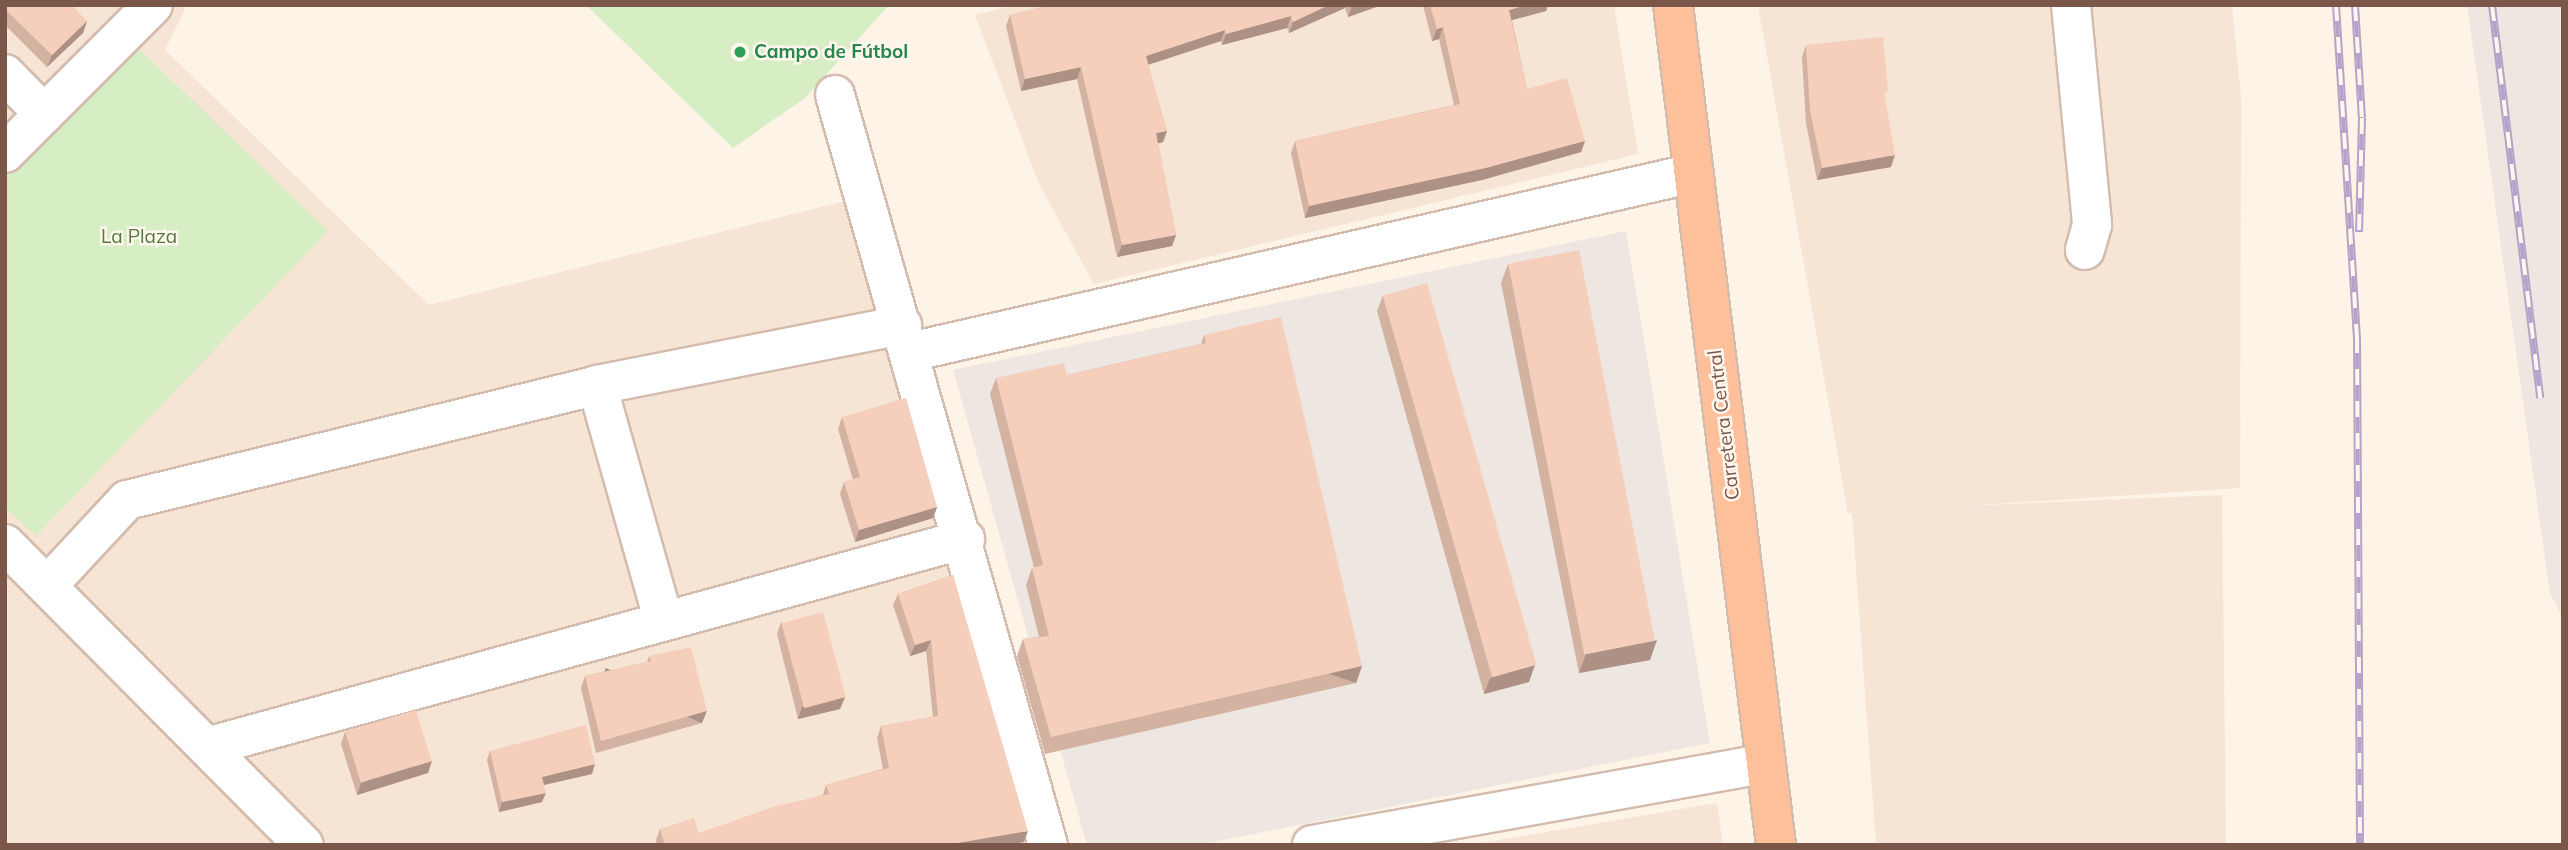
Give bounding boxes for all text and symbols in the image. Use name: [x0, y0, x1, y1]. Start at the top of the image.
place label: Campo de Fútbol: [754, 41, 908, 63]
marker: Campo de Fútbol: [732, 44, 748, 60]
park label: La Plaza: [101, 226, 177, 248]
street label: Carretera Central: [1703, 349, 1745, 501]

